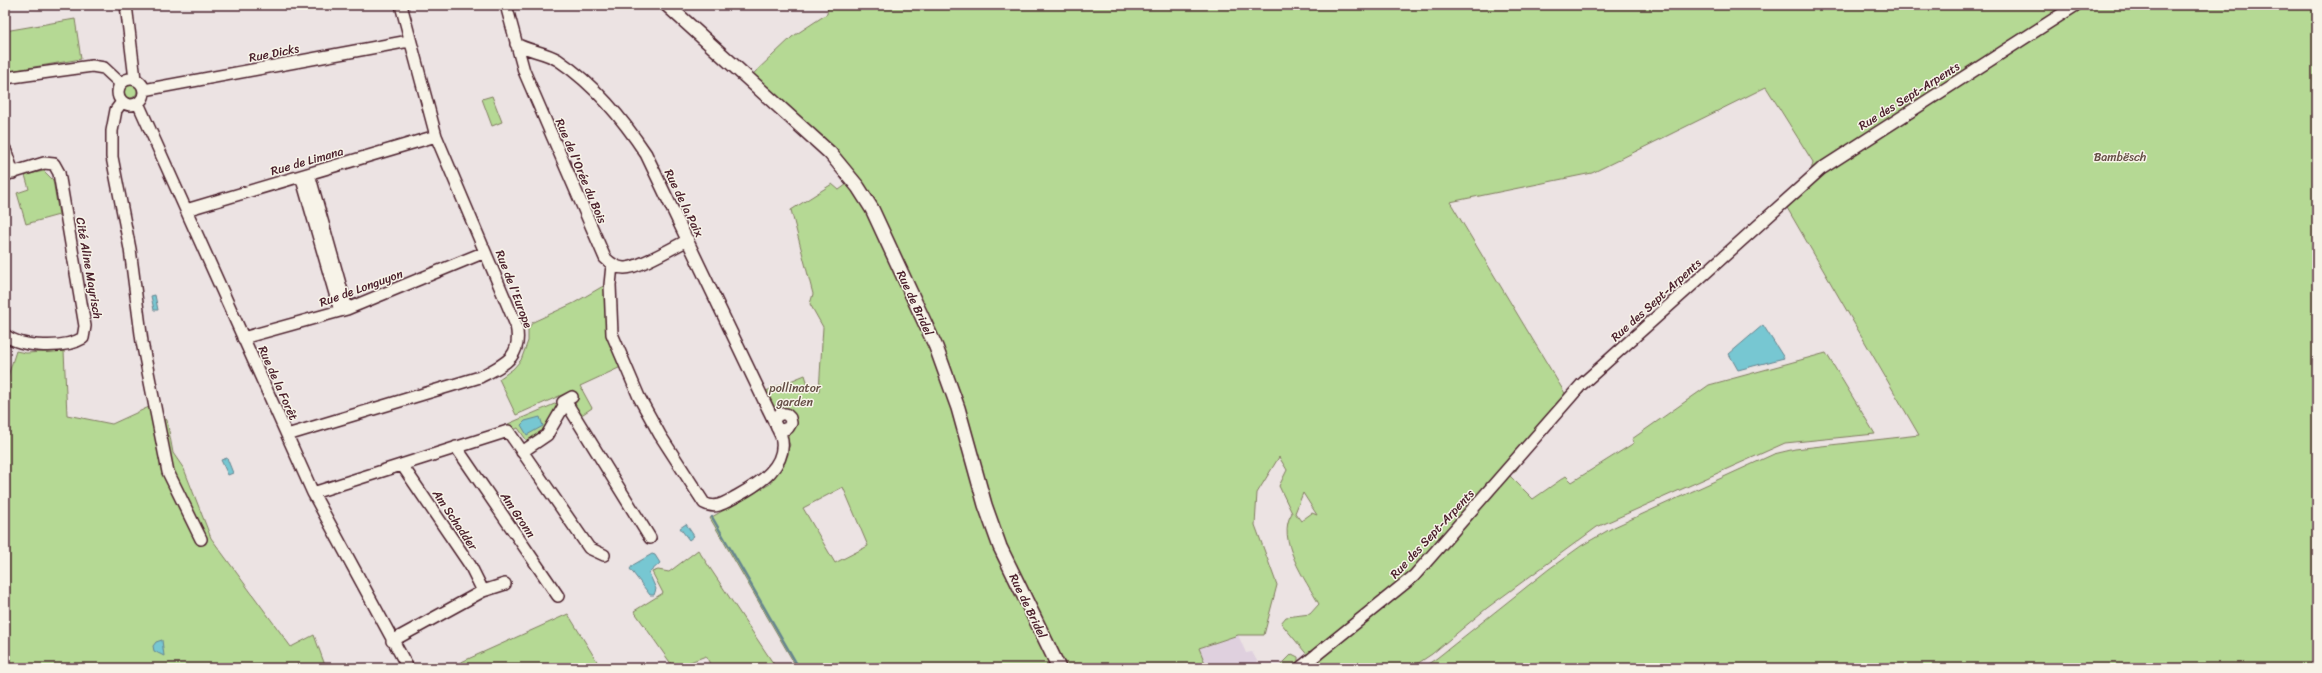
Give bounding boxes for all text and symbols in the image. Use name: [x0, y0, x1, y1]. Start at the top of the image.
street label: Rue Dicks: [247, 37, 301, 69]
street label: Rue des Sept-Arpents: [1854, 56, 1964, 136]
street label: Rue de l'Orée du Bois: [549, 115, 613, 228]
street label: Rue de Limana: [268, 140, 346, 182]
park label: Bambësch: [2094, 146, 2146, 168]
street label: Rue de la Paix: [658, 165, 710, 242]
street label: Cité Aline Mayrisch: [69, 215, 109, 321]
street label: Rue de l'Europe: [489, 247, 539, 332]
street label: Rue des Sept-Arpents: [1605, 253, 1707, 347]
street label: Rue de Longuyon: [316, 263, 406, 313]
street label: Rue de Bridel: [890, 267, 940, 340]
street label: Rue de la Forêt: [252, 342, 304, 424]
park label: pollinator garden: [768, 377, 822, 413]
street label: Am Schadder: [426, 484, 484, 556]
street label: Rue des Sept-Arpents: [1384, 484, 1480, 584]
street label: Am Gronn: [494, 487, 542, 543]
street label: Rue de Bridel: [1003, 570, 1053, 643]

